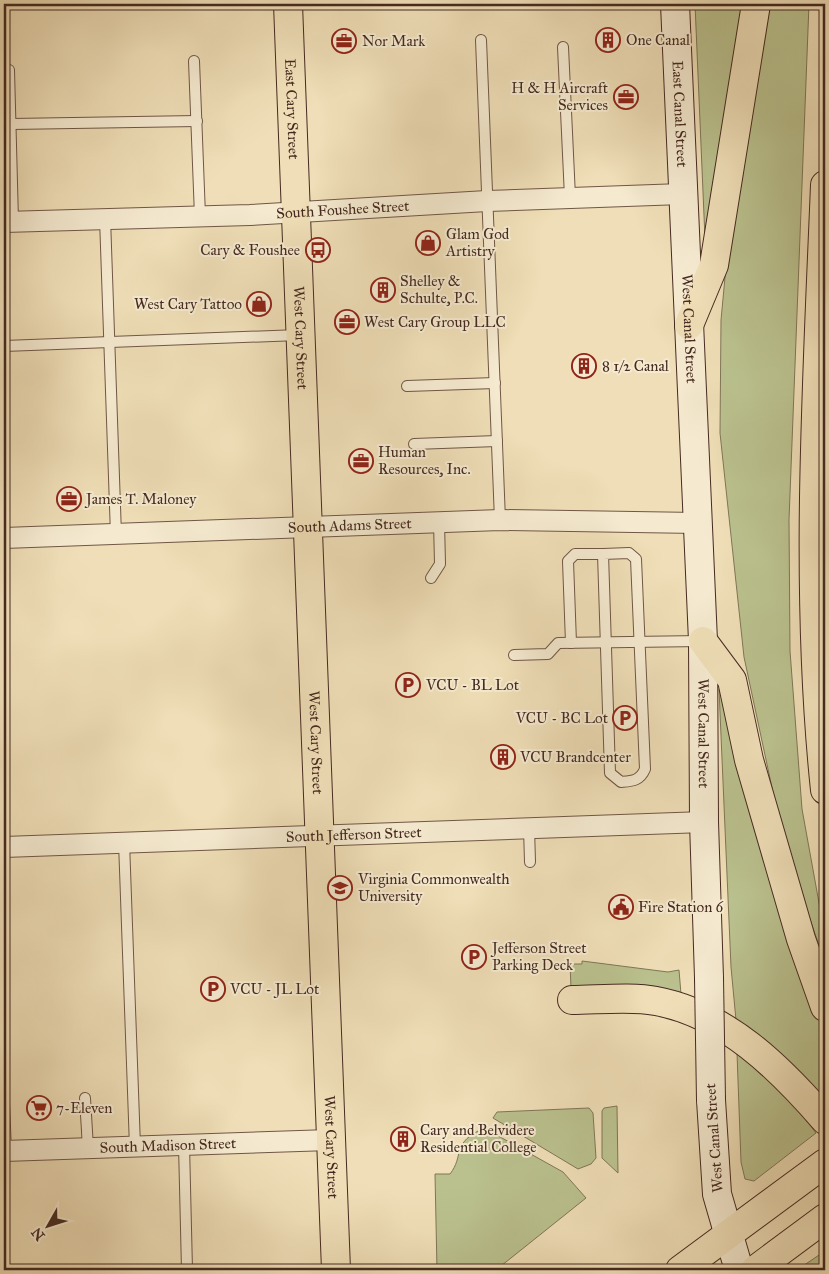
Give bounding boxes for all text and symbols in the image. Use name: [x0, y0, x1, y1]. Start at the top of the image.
building icon: One Canal: [595, 27, 621, 53]
office icon: Nor Mark: [331, 28, 357, 54]
place label: One Canal: [626, 31, 691, 49]
place label: Nor Mark: [362, 32, 425, 50]
street label: East Cary Street: [281, 58, 303, 160]
street label: East Canal Street: [668, 60, 691, 168]
place label: H & H Aircraft Services: [511, 79, 609, 114]
office icon: H & H Aircraft Services: [613, 84, 639, 110]
street label: South Foushee Street: [276, 197, 410, 222]
place label: Glam God Artistry: [445, 225, 510, 260]
shop icon: Glam God Artistry: [415, 230, 441, 256]
bus stop icon: Cary & Foushee: [305, 237, 331, 263]
place label: Cary & Foushee: [200, 241, 300, 259]
place label: Shelley & Schulte, P.C.: [400, 272, 478, 307]
street label: West Canal Street: [678, 274, 701, 384]
building icon: Shelley & Schulte, P.C.: [370, 277, 396, 303]
street label: West Cary Street: [290, 286, 312, 391]
shop icon: West Cary Tattoo: [246, 291, 272, 317]
place label: West Cary Tattoo: [134, 295, 242, 313]
office icon: West Cary Group LLC: [334, 309, 360, 335]
place label: West Cary Group LLC: [364, 313, 506, 331]
building icon: 8 1/2 Canal: [571, 353, 597, 379]
place label: 8 1/2 Canal: [602, 357, 670, 375]
place label: Human Resources, Inc.: [378, 443, 471, 478]
office icon: Human Resources, Inc.: [348, 448, 374, 474]
office icon: James T. Maloney: [56, 486, 82, 512]
place label: James T. Maloney: [84, 490, 197, 509]
street label: South Adams Street: [288, 514, 413, 537]
parking icon: VCU - BL Lot: [395, 672, 421, 698]
place label: VCU - BL Lot: [425, 676, 520, 694]
street label: West Canal Street: [694, 679, 713, 789]
street label: West Cary Street: [305, 690, 327, 795]
parking icon: VCU - BC Lot: [612, 705, 638, 731]
place label: VCU - BC Lot: [515, 709, 609, 727]
building icon: VCU Brandcenter: [490, 744, 516, 770]
place label: VCU Brandcenter: [519, 748, 631, 766]
street label: South Jefferson Street: [286, 823, 423, 846]
place label: Virginia Commonwealth University: [357, 870, 510, 905]
school or university icon: Virginia Commonwealth University: [327, 875, 353, 901]
public building icon: Fire Station 6: [608, 894, 634, 920]
place label: Fire Station 6: [638, 898, 725, 916]
place label: Jefferson Street Parking Deck: [490, 939, 587, 974]
parking icon: Jefferson Street Parking Deck: [461, 944, 487, 970]
parking icon: VCU - JL Lot: [200, 976, 226, 1002]
place label: VCU - JL Lot: [229, 980, 320, 999]
street label: West Canal Street: [701, 1082, 727, 1193]
supermarket icon: 7-Eleven: [26, 1095, 52, 1121]
street label: West Cary Street: [320, 1095, 342, 1200]
place label: 7-Eleven: [56, 1099, 112, 1117]
place label: Cary and Belvidere Residential College: [420, 1121, 537, 1156]
building icon: Cary and Belvidere Residential College: [390, 1126, 416, 1152]
street label: South Madison Street: [99, 1134, 237, 1157]
north arrow: [22, 1202, 72, 1252]
text: N: [28, 1224, 49, 1244]

